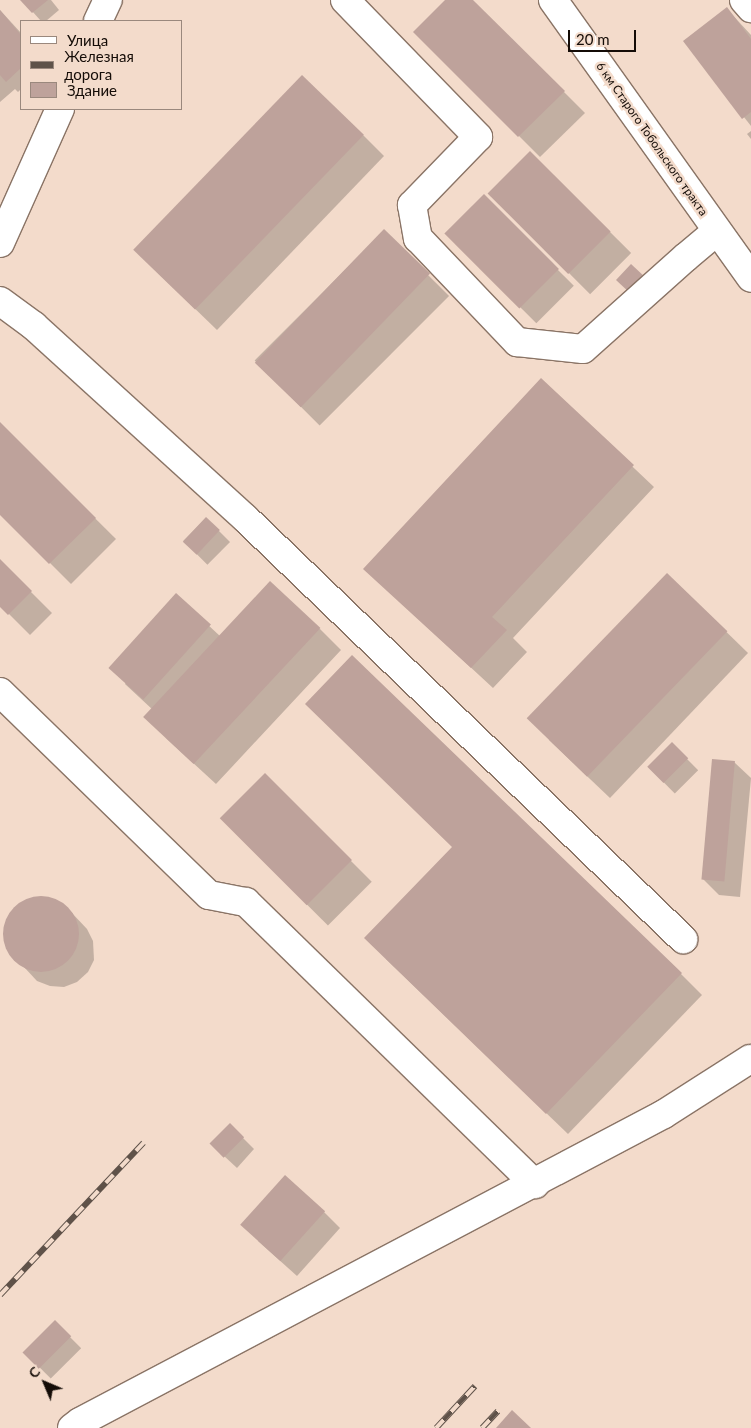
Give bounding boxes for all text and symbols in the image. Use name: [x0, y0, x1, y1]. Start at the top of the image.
legend: [20, 20, 182, 110]
scale bar: [571, 20, 638, 52]
text: 20 m: [576, 30, 610, 48]
text: Улица: [67, 31, 108, 49]
text: Железная дорога: [64, 47, 134, 83]
street label: 6 км Старого Тобольского тракта: [593, 59, 711, 219]
text: Здание: [67, 81, 117, 99]
north arrow: [20, 1358, 70, 1408]
text: С: [25, 1363, 43, 1381]

